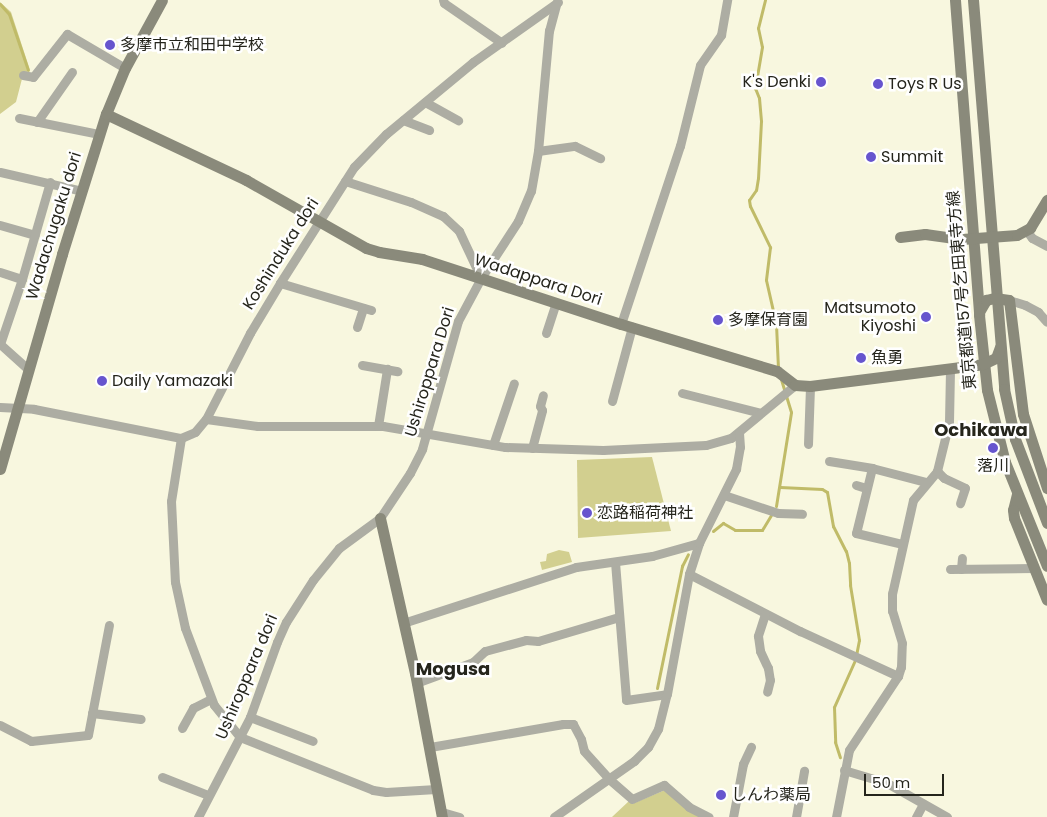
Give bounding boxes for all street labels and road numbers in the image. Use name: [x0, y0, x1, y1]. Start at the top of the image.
street label: Wadachugaku dori: [22, 150, 86, 302]
street label: 東京都道157号乞田東寺方線: [944, 190, 980, 390]
street label: Koshinduka dori: [239, 195, 323, 313]
street label: Wadappara Dori: [472, 250, 604, 310]
street label: Ushiroppara Dori: [401, 305, 459, 439]
street label: Ushiroppara dori: [212, 612, 282, 742]

